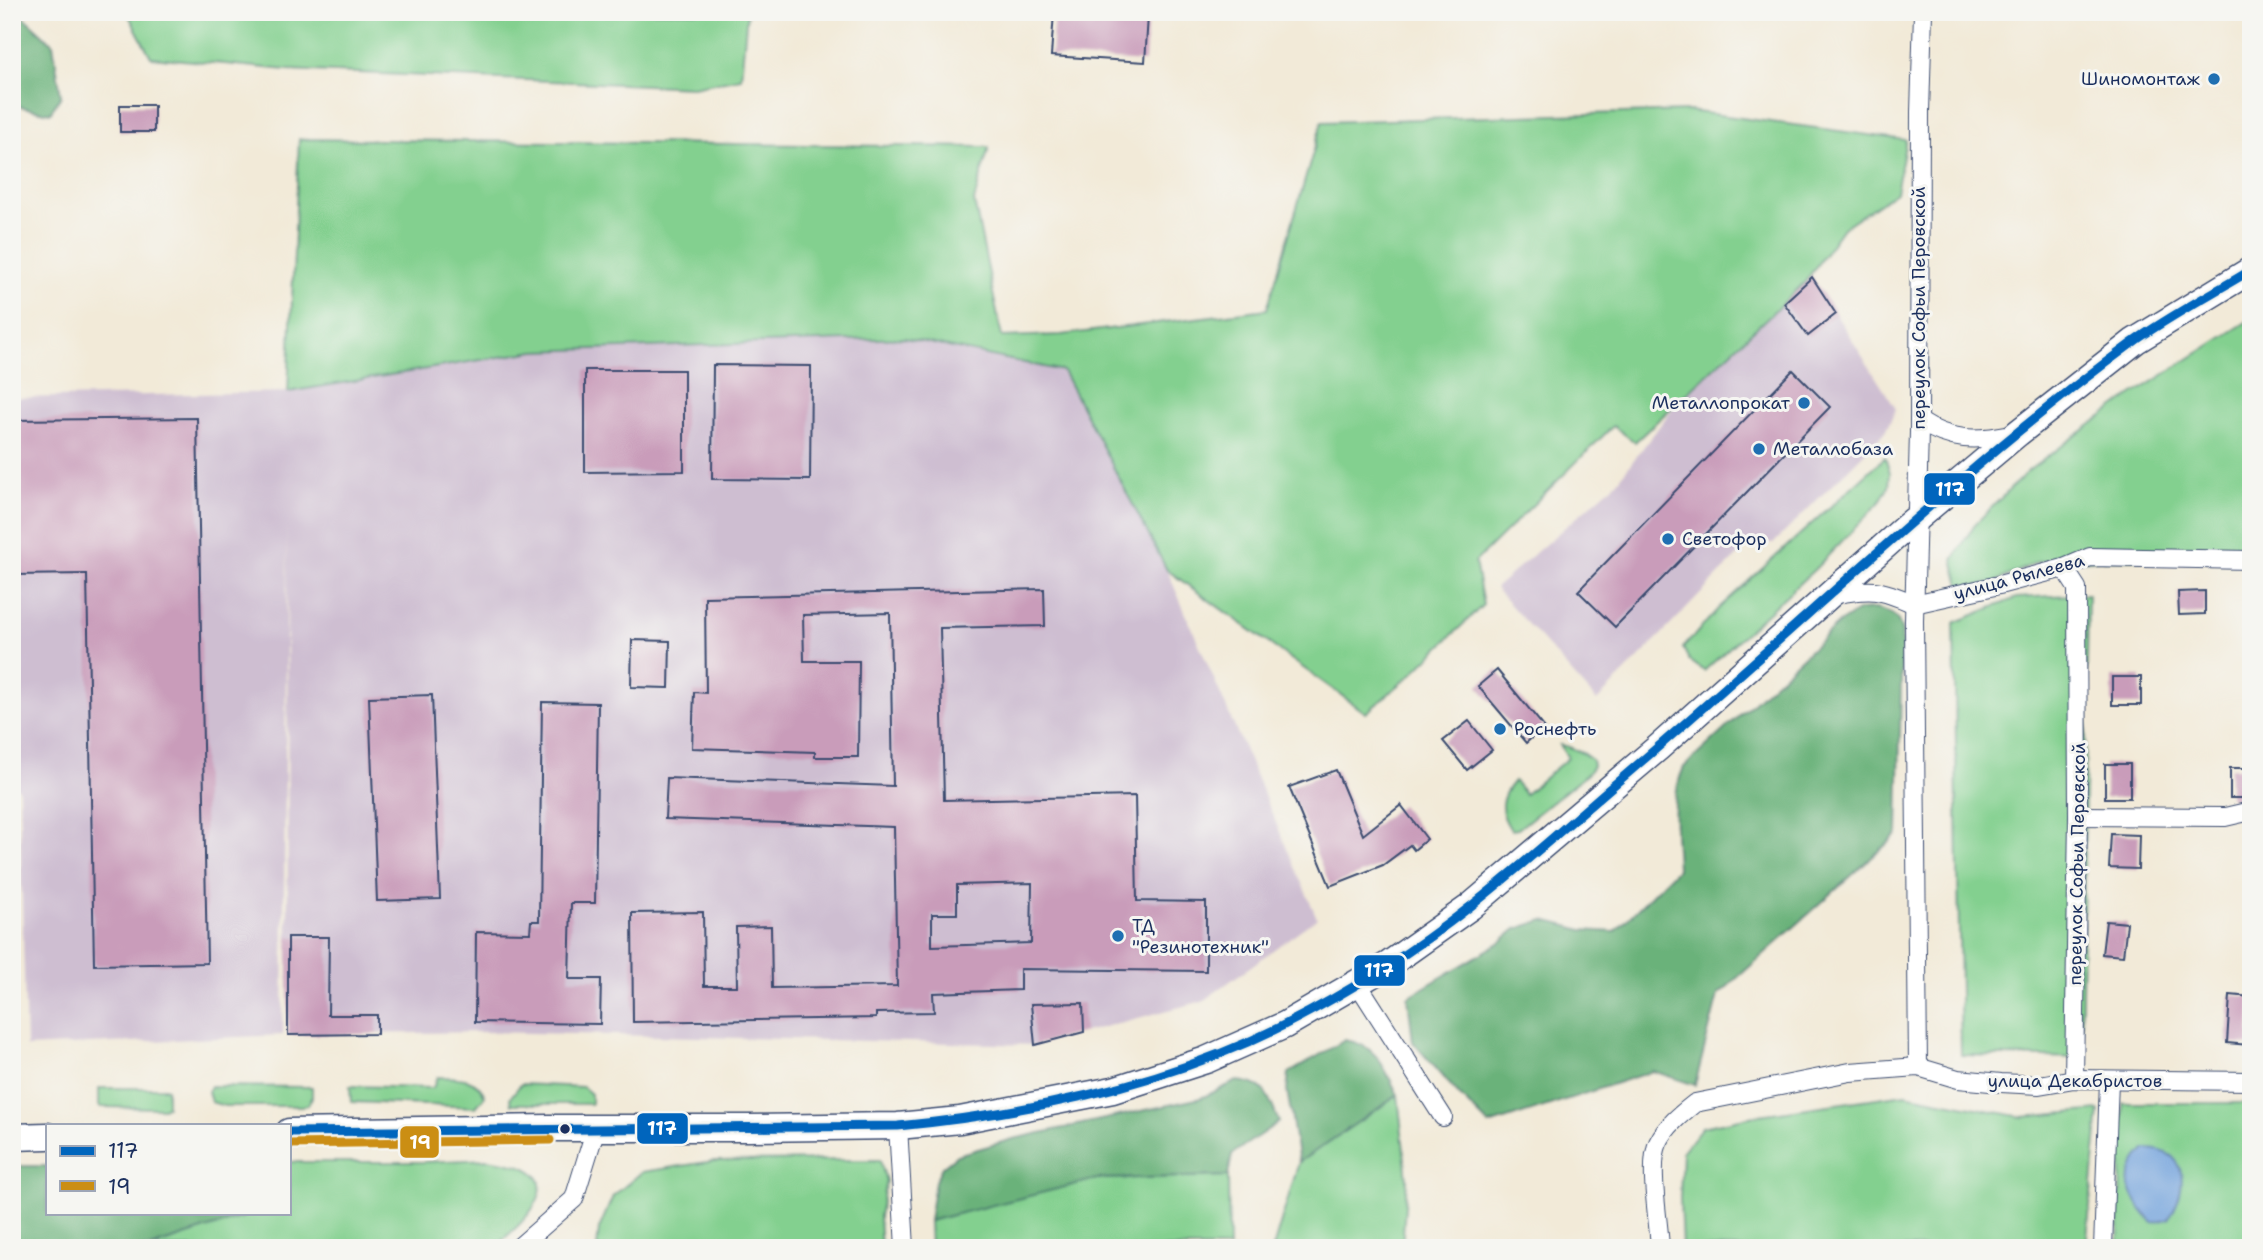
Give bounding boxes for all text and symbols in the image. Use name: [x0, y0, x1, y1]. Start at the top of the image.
place label: Шиномонтаж: [2081, 67, 2201, 91]
marker: Шиномонтаж: [2206, 71, 2222, 87]
street label: переулок Софьи Перовской: [1907, 186, 1931, 430]
place label: Металлопрокат: [1652, 391, 1791, 415]
marker: Металлопрокат: [1796, 395, 1812, 411]
place label: Металлобаза: [1773, 437, 1893, 461]
marker: Металлобаза: [1751, 441, 1767, 457]
line badge: 117: [1923, 472, 1976, 506]
text: 117: [1935, 477, 1965, 502]
place label: Светофор: [1682, 527, 1767, 551]
marker: Светофор: [1660, 531, 1676, 547]
street label: улица Рылеева: [1951, 548, 2087, 606]
place label: Роснефть: [1514, 717, 1596, 741]
marker: Роснефть: [1492, 721, 1508, 737]
street label: переулок Софьи Перовской: [2063, 742, 2091, 986]
place label: ТД "Резинотехник": [1132, 914, 1269, 959]
marker: ТД "Резинотехник": [1110, 928, 1126, 944]
line badge: 117: [1353, 954, 1406, 987]
text: 117: [1364, 958, 1394, 983]
street label: улица Декабристов: [1988, 1069, 2162, 1093]
line badge: 117: [636, 1112, 689, 1145]
text: 117: [647, 1116, 677, 1141]
unlabelled marker: [558, 1122, 572, 1136]
legend: [46, 1124, 290, 1214]
line badge: 19: [399, 1125, 440, 1159]
text: 19: [409, 1130, 431, 1155]
text: 117: [108, 1137, 138, 1165]
text: 19: [108, 1173, 131, 1201]

